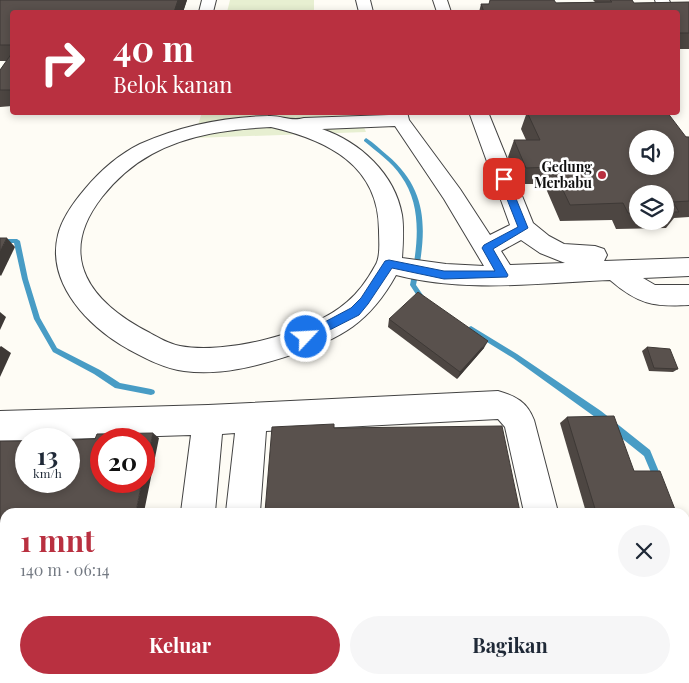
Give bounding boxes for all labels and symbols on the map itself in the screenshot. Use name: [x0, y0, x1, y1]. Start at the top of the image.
place label: Gedung Merbabu: [534, 157, 593, 192]
pin: [483, 158, 525, 200]
marker: Gedung Merbabu: [596, 169, 608, 181]
position arrow: [279, 310, 331, 362]
speed limit sign: 20: [90, 428, 155, 493]

